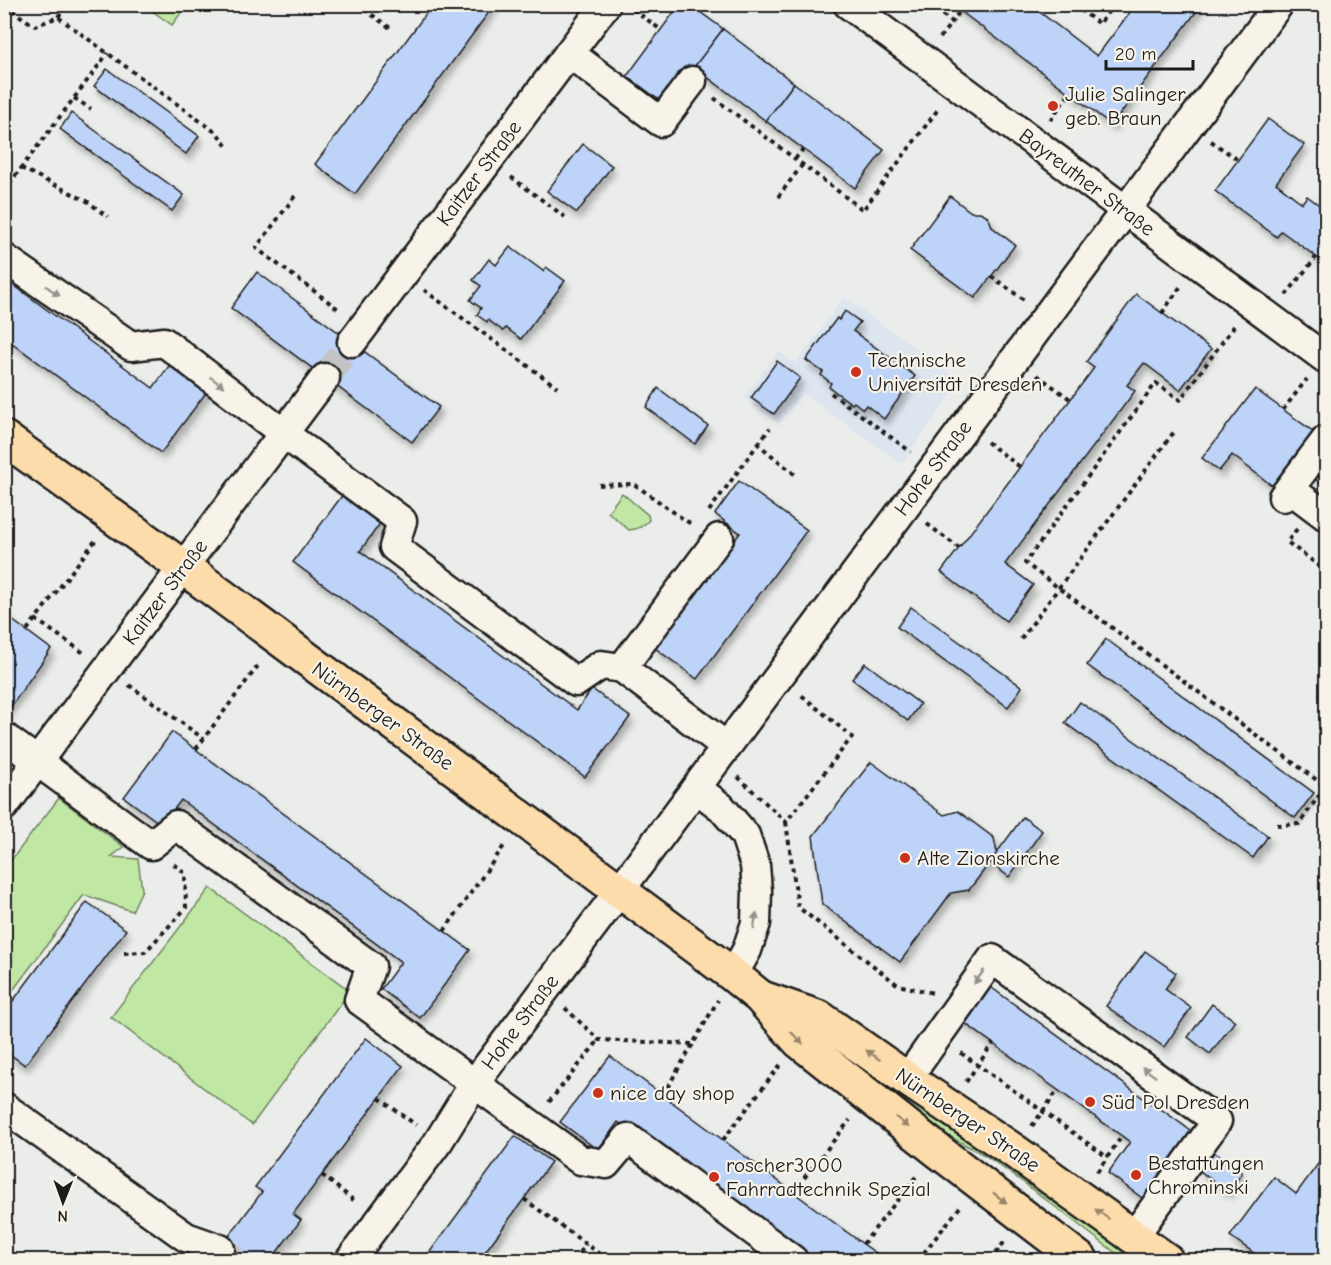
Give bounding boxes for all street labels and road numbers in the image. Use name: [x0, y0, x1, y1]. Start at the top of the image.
street label: Kaitzer Straße: [432, 116, 526, 230]
street label: Bayreuther Straße: [1014, 123, 1160, 241]
street label: Hohe Straße: [889, 416, 977, 520]
street label: Kaitzer Straße: [118, 535, 212, 649]
street label: Nürnberger Straße: [308, 657, 458, 775]
street label: Hohe Straße: [476, 970, 564, 1074]
street label: Nürnberger Straße: [891, 1063, 1045, 1177]

